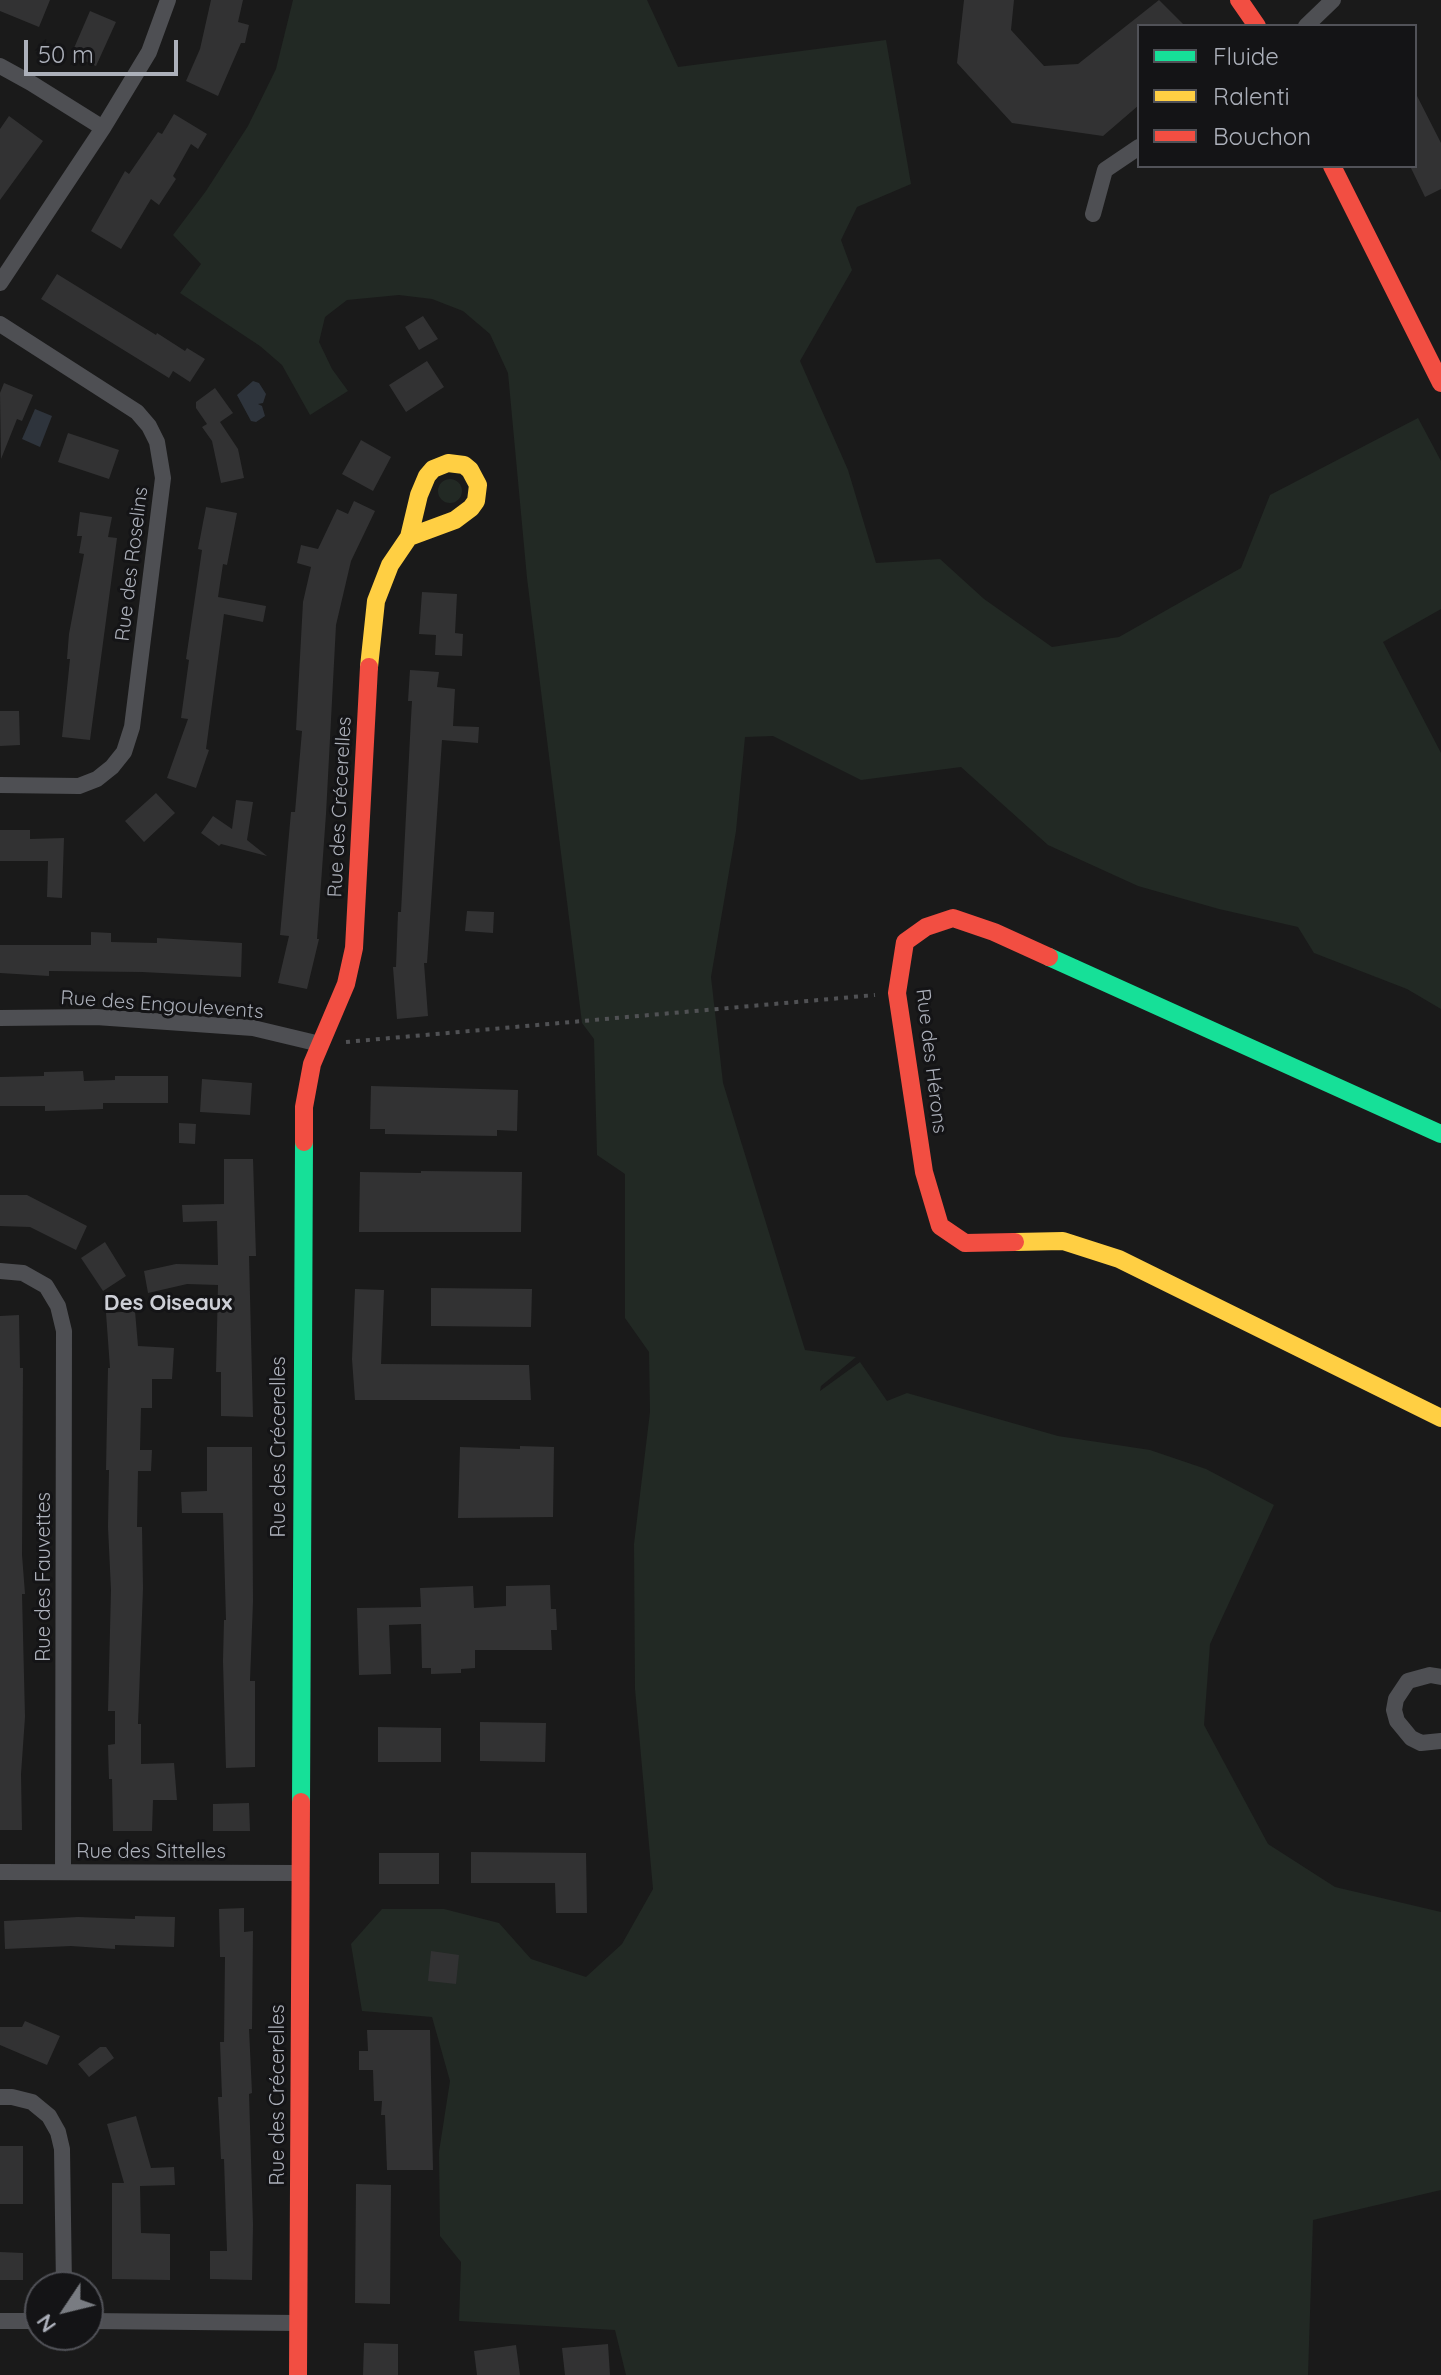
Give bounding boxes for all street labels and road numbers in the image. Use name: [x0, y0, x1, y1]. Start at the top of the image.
street label: Rue des Roselins: [111, 485, 153, 643]
street label: Rue des Crécerelles: [323, 716, 357, 898]
street label: Rue des Engoulevents: [60, 986, 264, 1024]
street label: Rue des Hérons: [910, 987, 952, 1135]
street label: Rue des Crécerelles: [267, 1356, 291, 1538]
street label: Rue des Fauvettes: [32, 1492, 56, 1662]
street label: Rue des Sittelles: [76, 1840, 226, 1864]
street label: Rue des Crécerelles: [266, 2004, 290, 2186]

